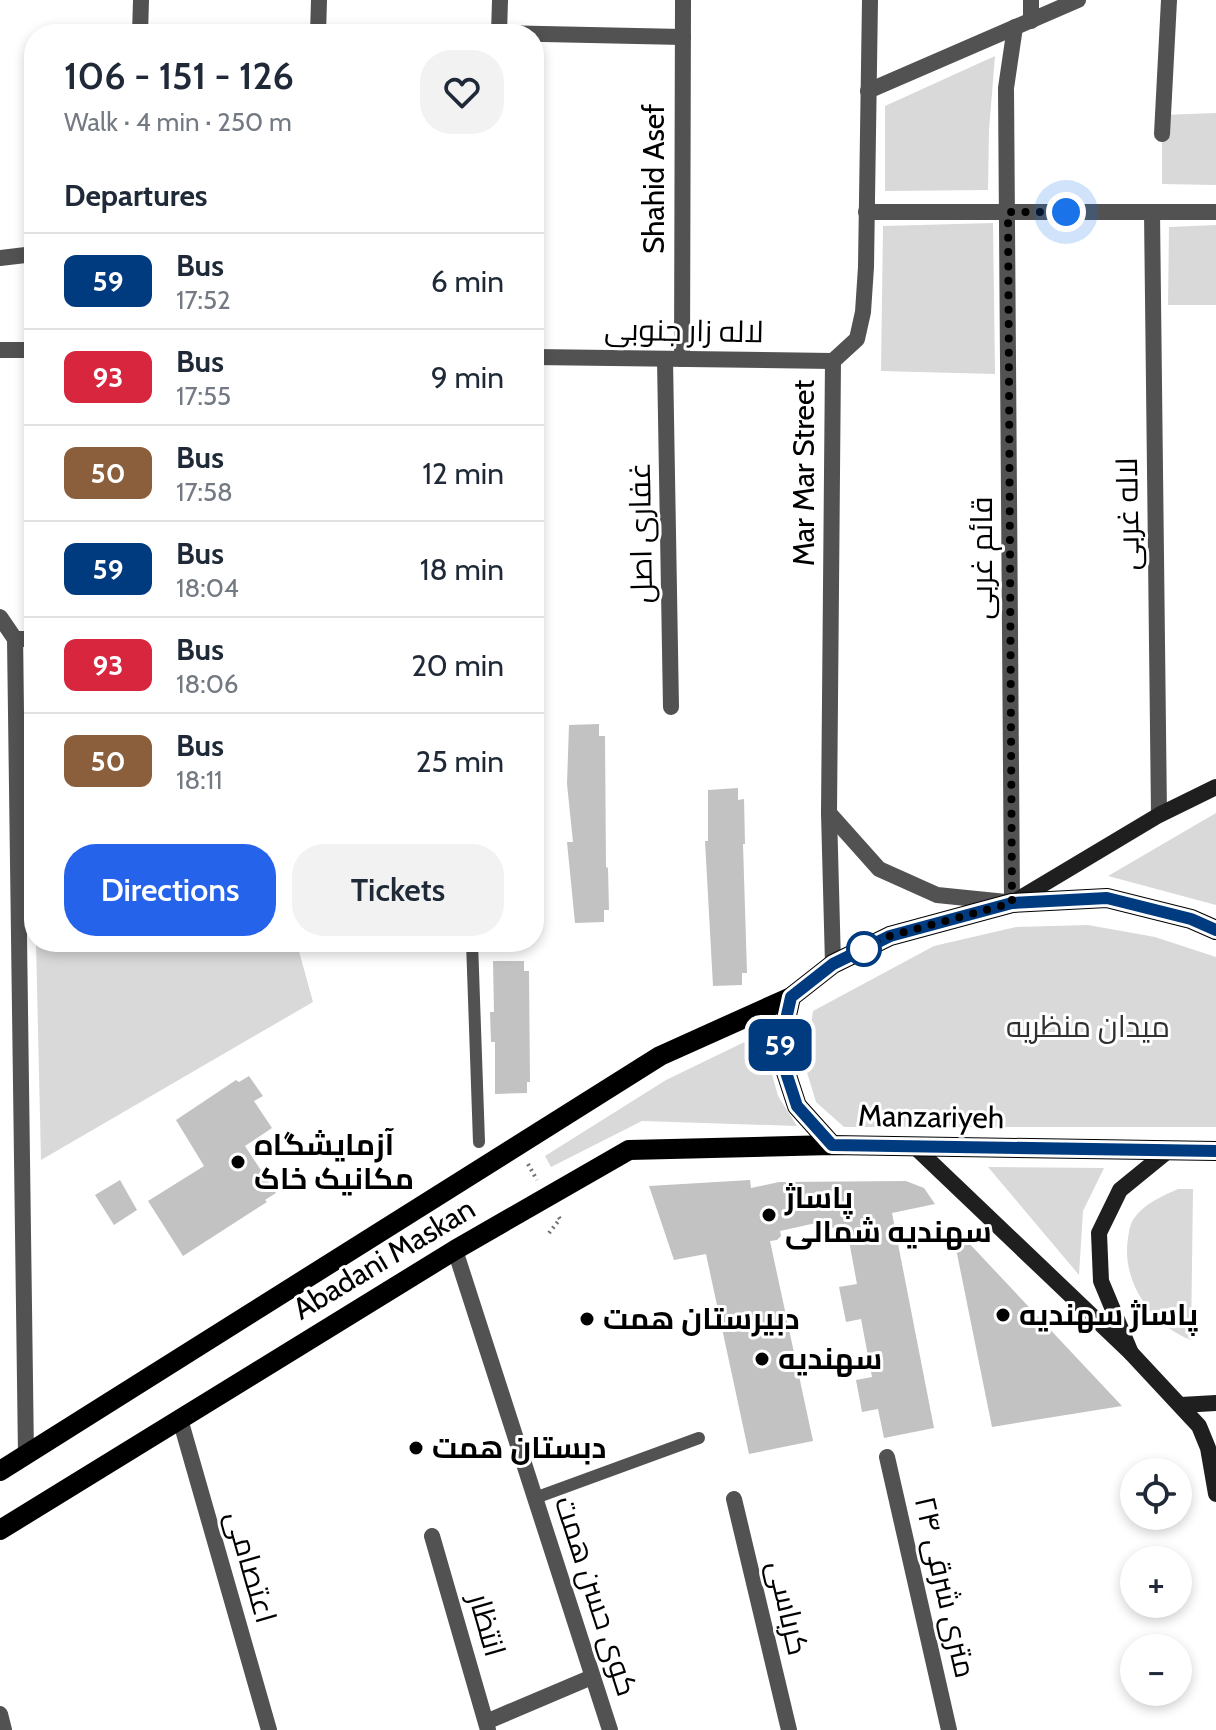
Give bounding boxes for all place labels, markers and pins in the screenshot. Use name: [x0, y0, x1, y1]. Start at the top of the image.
unlabelled marker: [847, 932, 881, 966]
place label: آزمایشگاه مکانیک خاک: [254, 1126, 414, 1197]
marker: آزمایشگاه مکانیک خاک: [229, 1153, 247, 1171]
place label: پاساژ سهندیه شمالی: [784, 1179, 992, 1250]
marker: پاساژ سهندیه شمالی: [760, 1206, 778, 1224]
place label: پاساژ سهندیه: [1019, 1296, 1198, 1336]
place label: دبیرستان همت: [603, 1300, 800, 1337]
marker: پاساژ سهندیه: [994, 1306, 1012, 1324]
marker: دبیرستان همت: [578, 1310, 596, 1328]
place label: سهندیه: [778, 1340, 882, 1377]
marker: سهندیه: [753, 1350, 771, 1368]
place label: دبستان همت: [432, 1429, 606, 1466]
marker: دبستان همت: [407, 1439, 425, 1457]

